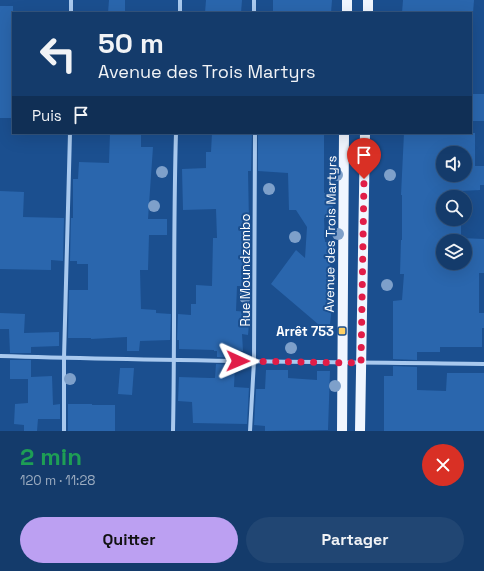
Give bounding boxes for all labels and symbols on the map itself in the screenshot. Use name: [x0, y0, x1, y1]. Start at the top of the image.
pin: [347, 138, 381, 179]
street label: Avenue des Trois Martyrs: [321, 155, 340, 313]
street label: Rue Moundzombo: [237, 214, 254, 326]
place label: Arrêt 753: [276, 323, 334, 340]
marker: Arrêt 753: [337, 326, 347, 336]
position arrow: [217, 340, 259, 382]

